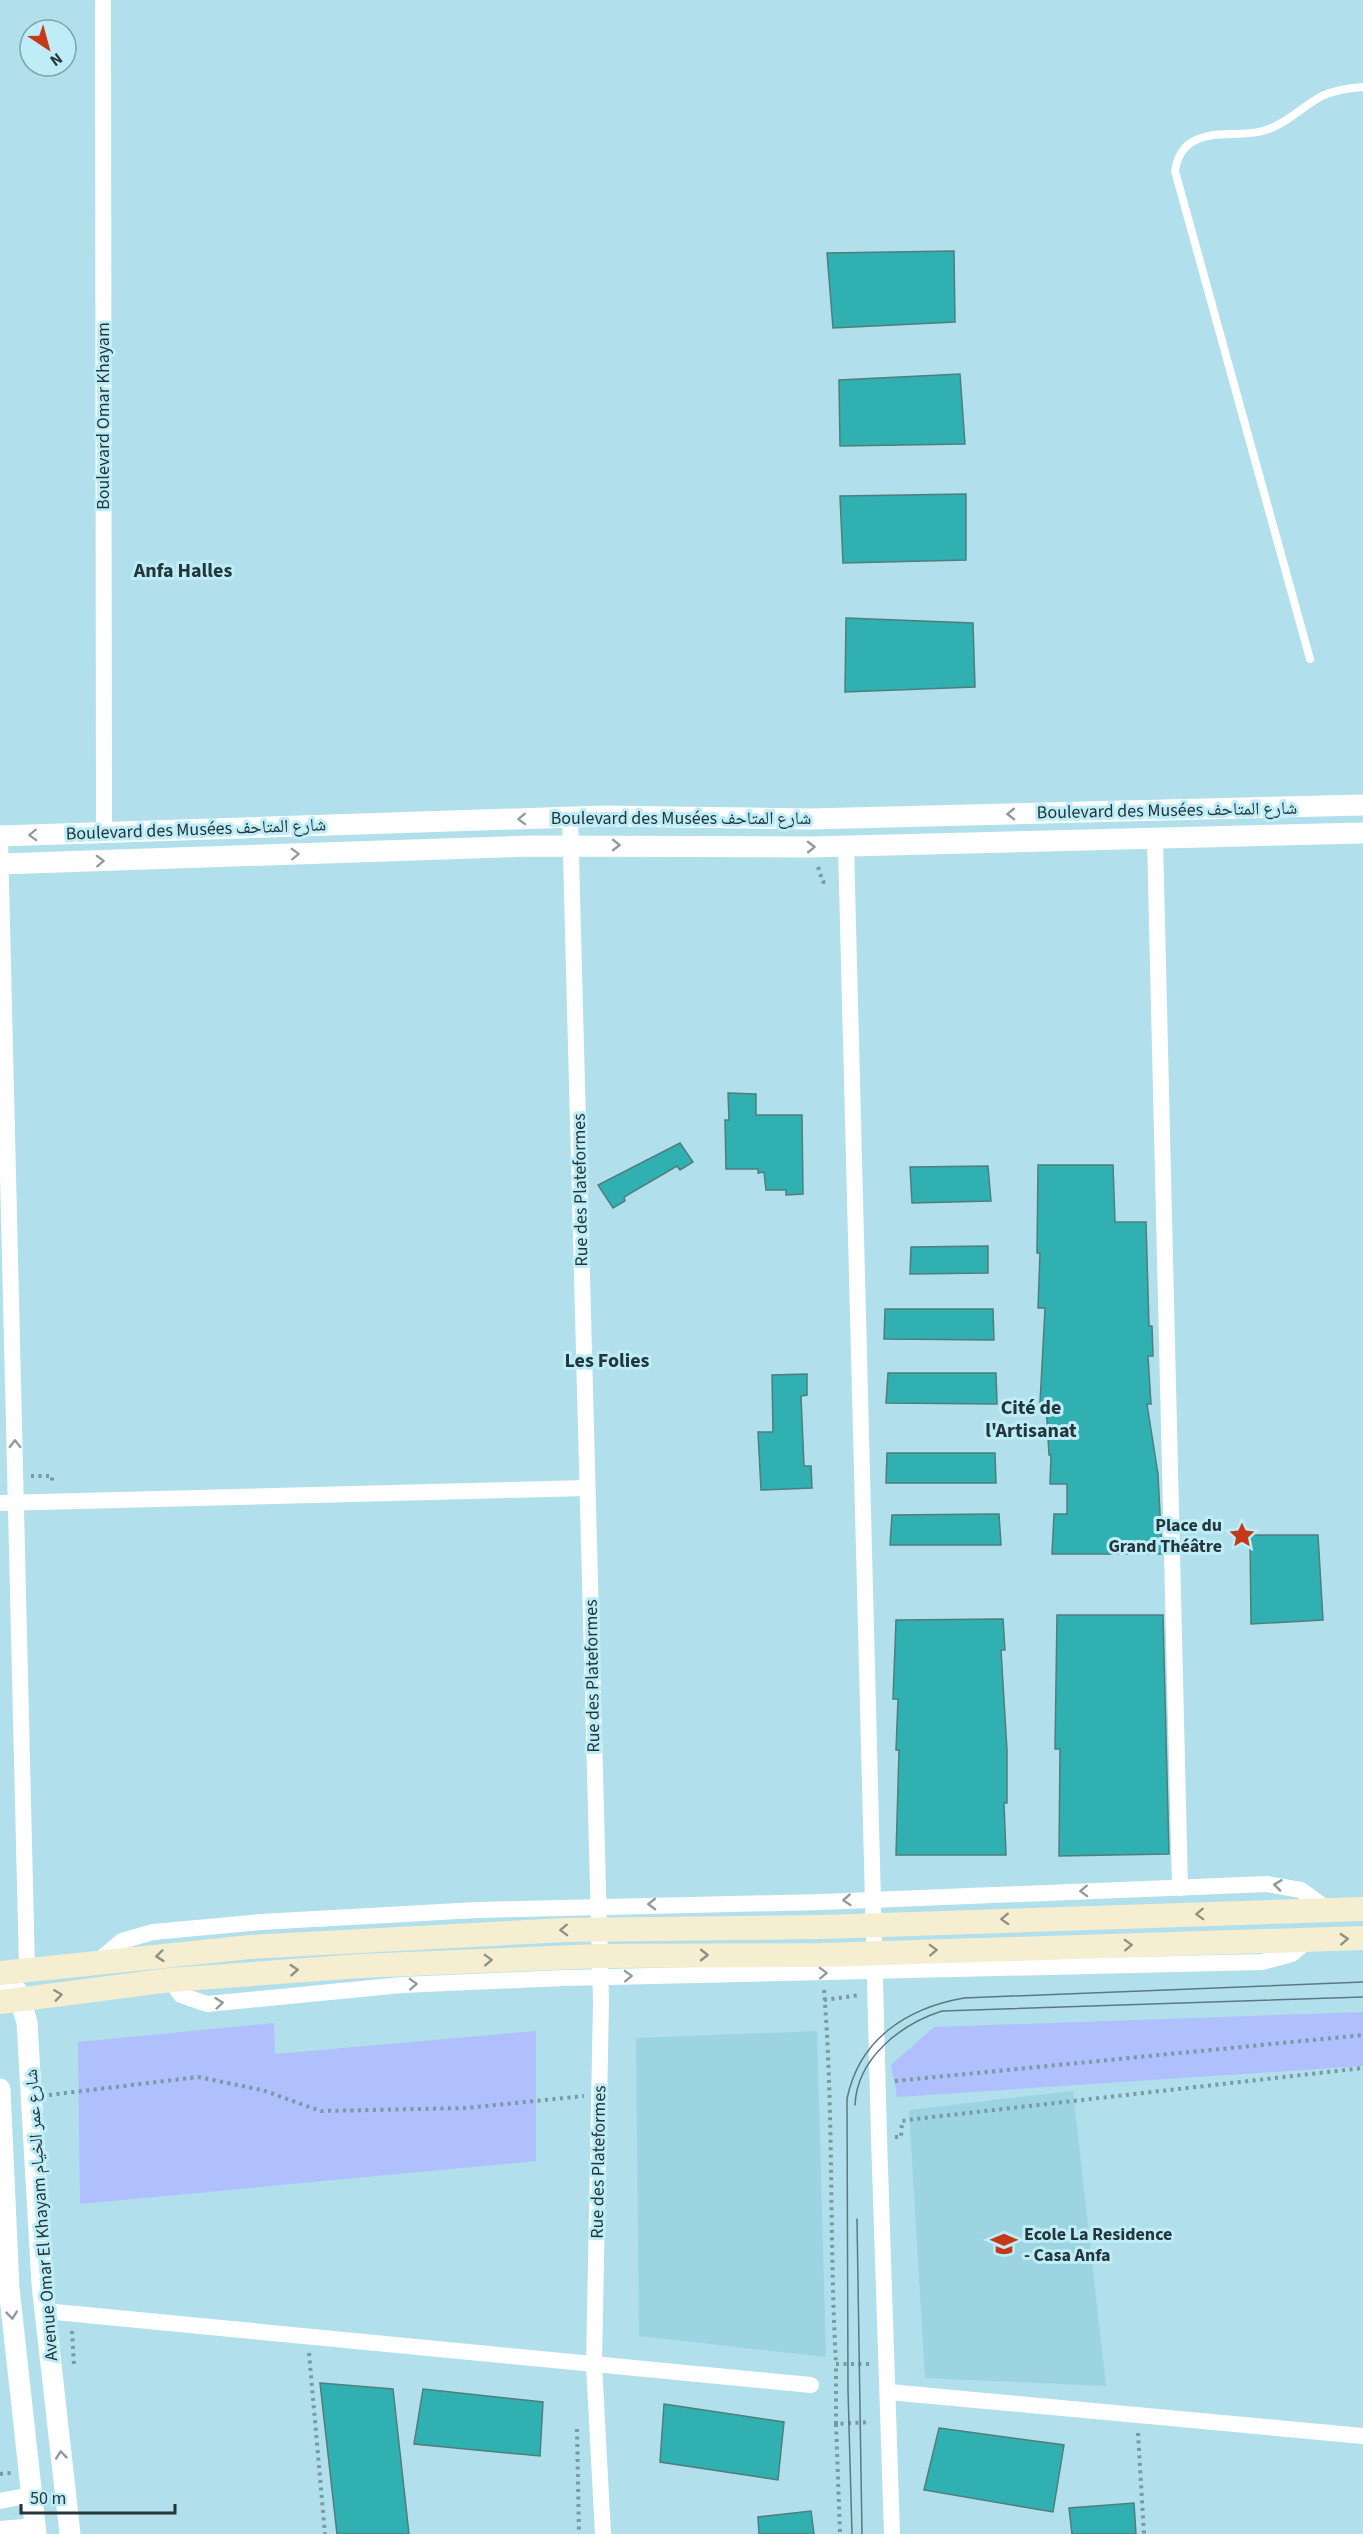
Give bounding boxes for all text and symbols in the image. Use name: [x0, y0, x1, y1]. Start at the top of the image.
north arrow: [18, 18, 78, 78]
text: N: [45, 47, 67, 71]
street label: Boulevard Omar Khayam: [91, 322, 116, 510]
district label: Anfa Halles: [133, 557, 232, 585]
street label: Boulevard des Musées شارع المتاحف: [1037, 796, 1297, 825]
street label: Boulevard des Musées شارع المتاحف: [551, 806, 811, 831]
one-way arrow: [1006, 808, 1015, 820]
street label: Boulevard des Musées شارع المتاحف: [65, 812, 327, 847]
one-way arrow: [517, 813, 526, 825]
one-way arrow: [29, 828, 38, 841]
one-way arrow: [612, 839, 621, 851]
one-way arrow: [807, 841, 816, 853]
one-way arrow: [291, 848, 300, 861]
one-way arrow: [96, 854, 105, 867]
street label: Rue des Plateformes: [567, 1113, 594, 1267]
district label: Les Folies: [565, 1347, 650, 1375]
district label: Cité de l'Artisanat: [985, 1394, 1077, 1445]
one-way arrow: [9, 1440, 21, 1449]
place label: Place du Grand Théâtre: [1108, 1513, 1222, 1559]
place icon: Place du Grand Théâtre: [1227, 1520, 1257, 1550]
street label: Rue des Plateformes: [579, 1599, 606, 1753]
one-way arrow: [1274, 1880, 1283, 1892]
one-way arrow: [1079, 1885, 1088, 1898]
one-way arrow: [842, 1893, 851, 1906]
one-way arrow: [647, 1898, 656, 1910]
one-way arrow: [1195, 1908, 1204, 1920]
one-way arrow: [1000, 1913, 1009, 1926]
one-way arrow: [560, 1924, 569, 1937]
one-way arrow: [1340, 1932, 1349, 1945]
one-way arrow: [1124, 1939, 1133, 1952]
one-way arrow: [929, 1944, 938, 1957]
one-way arrow: [156, 1949, 165, 1962]
one-way arrow: [700, 1949, 709, 1961]
one-way arrow: [484, 1954, 493, 1967]
one-way arrow: [289, 1964, 298, 1977]
one-way arrow: [819, 1967, 828, 1979]
one-way arrow: [624, 1970, 633, 1983]
one-way arrow: [408, 1978, 417, 1991]
one-way arrow: [53, 1989, 63, 2001]
one-way arrow: [214, 1997, 223, 2010]
street label: Avenue Omar El Khayam شارع عمر الخيام: [19, 2068, 64, 2362]
street label: Rue des Plateformes: [585, 2085, 612, 2239]
place label: Ecole La Residence - Casa Anfa: [1024, 2222, 1172, 2268]
school or university icon: Ecole La Residence - Casa Anfa: [989, 2229, 1019, 2259]
one-way arrow: [5, 2311, 18, 2320]
one-way arrow: [55, 2450, 68, 2460]
scale bar: [21, 2477, 176, 2515]
text: 50 m: [30, 2486, 66, 2511]

